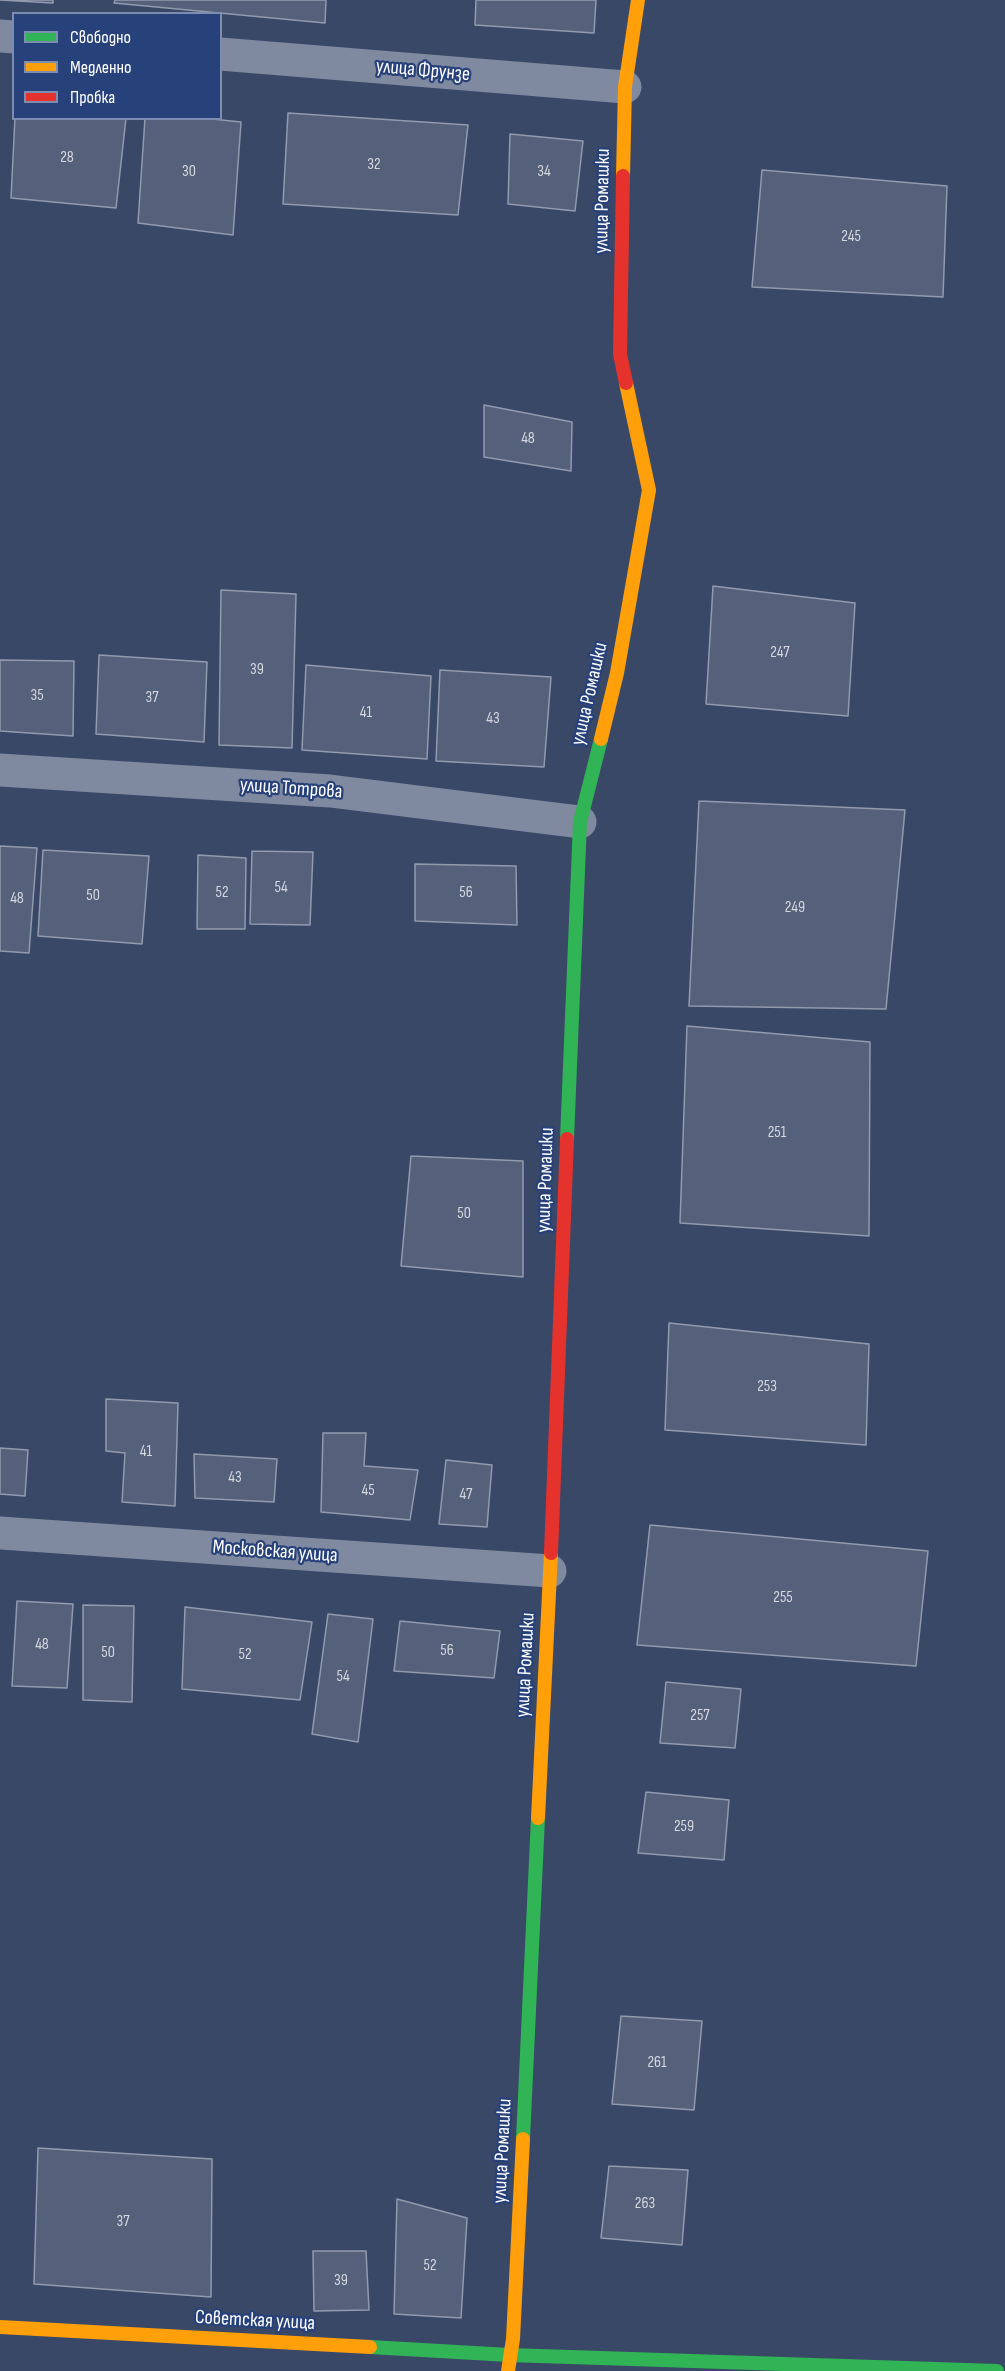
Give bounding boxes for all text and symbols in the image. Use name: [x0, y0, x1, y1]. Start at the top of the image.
legend: [12, 12, 222, 120]
text: Свободно: [70, 27, 131, 48]
street label: улица Фрунзе: [375, 55, 471, 87]
text: Медленно: [70, 57, 132, 78]
text: Пробка: [70, 87, 115, 108]
house number: 28: [60, 148, 74, 168]
street label: улица Ромашки: [590, 148, 616, 254]
house number: 32: [367, 155, 381, 175]
house number: 30: [182, 162, 196, 182]
house number: 34: [537, 162, 551, 182]
house number: 245: [841, 227, 861, 247]
house number: 48: [521, 429, 535, 449]
street label: улица Ромашки: [566, 640, 614, 748]
house number: 247: [770, 643, 790, 663]
house number: 39: [250, 660, 264, 680]
house number: 35: [30, 686, 44, 706]
house number: 37: [145, 688, 159, 708]
house number: 41: [360, 703, 372, 723]
house number: 43: [486, 709, 500, 729]
street label: улица Тотрова: [239, 773, 343, 805]
house number: 54: [274, 878, 288, 898]
house number: 52: [215, 883, 229, 903]
house number: 56: [459, 883, 473, 903]
house number: 50: [86, 886, 100, 906]
house number: 48: [10, 889, 24, 909]
house number: 249: [785, 898, 805, 918]
house number: 251: [768, 1123, 786, 1143]
street label: улица Ромашки: [532, 1127, 560, 1233]
house number: 50: [457, 1204, 471, 1224]
house number: 253: [757, 1377, 777, 1397]
house number: 41: [140, 1442, 152, 1462]
house number: 43: [228, 1468, 242, 1488]
house number: 45: [361, 1481, 375, 1501]
house number: 47: [460, 1485, 472, 1505]
street label: Московская улица: [212, 1536, 338, 1568]
house number: 255: [773, 1588, 793, 1608]
street label: улица Ромашки: [511, 1612, 541, 1718]
house number: 48: [35, 1635, 49, 1655]
house number: 56: [440, 1641, 454, 1661]
house number: 50: [101, 1643, 115, 1663]
house number: 52: [238, 1645, 252, 1665]
house number: 54: [336, 1667, 350, 1687]
house number: 257: [690, 1706, 710, 1726]
house number: 259: [674, 1817, 694, 1837]
house number: 261: [647, 2053, 667, 2073]
street label: улица Ромашки: [488, 2098, 518, 2204]
house number: 263: [635, 2194, 655, 2214]
house number: 37: [116, 2212, 130, 2232]
house number: 52: [423, 2256, 437, 2276]
house number: 39: [334, 2271, 348, 2291]
street label: Советская улица: [194, 2306, 316, 2336]

